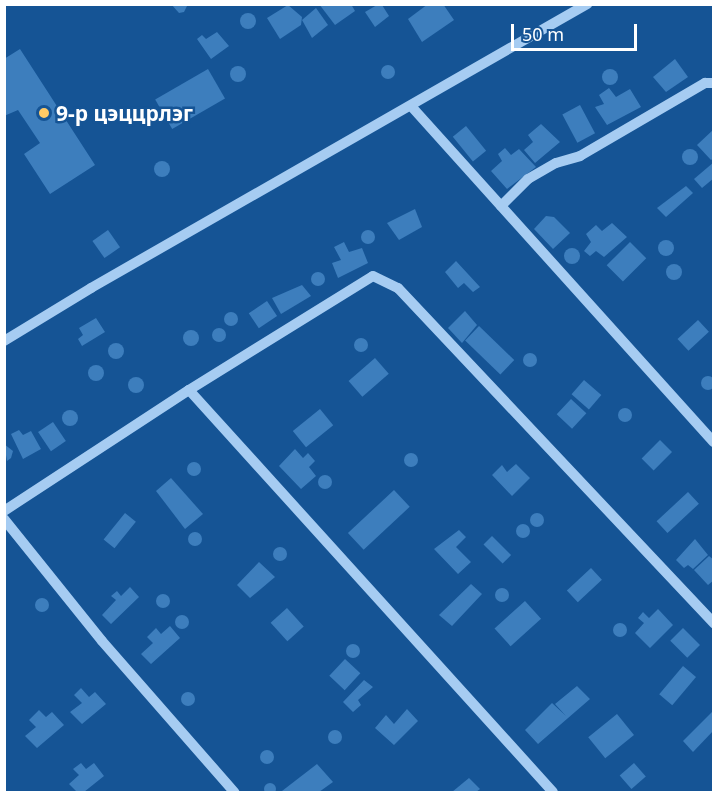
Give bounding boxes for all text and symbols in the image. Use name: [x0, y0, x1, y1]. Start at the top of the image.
scale bar: [514, 12, 640, 50]
text: 50 m: [522, 22, 564, 46]
place label: 9-р цэццрлэг: [56, 100, 193, 126]
marker: 9-р цэццрлэг: [37, 106, 51, 120]

